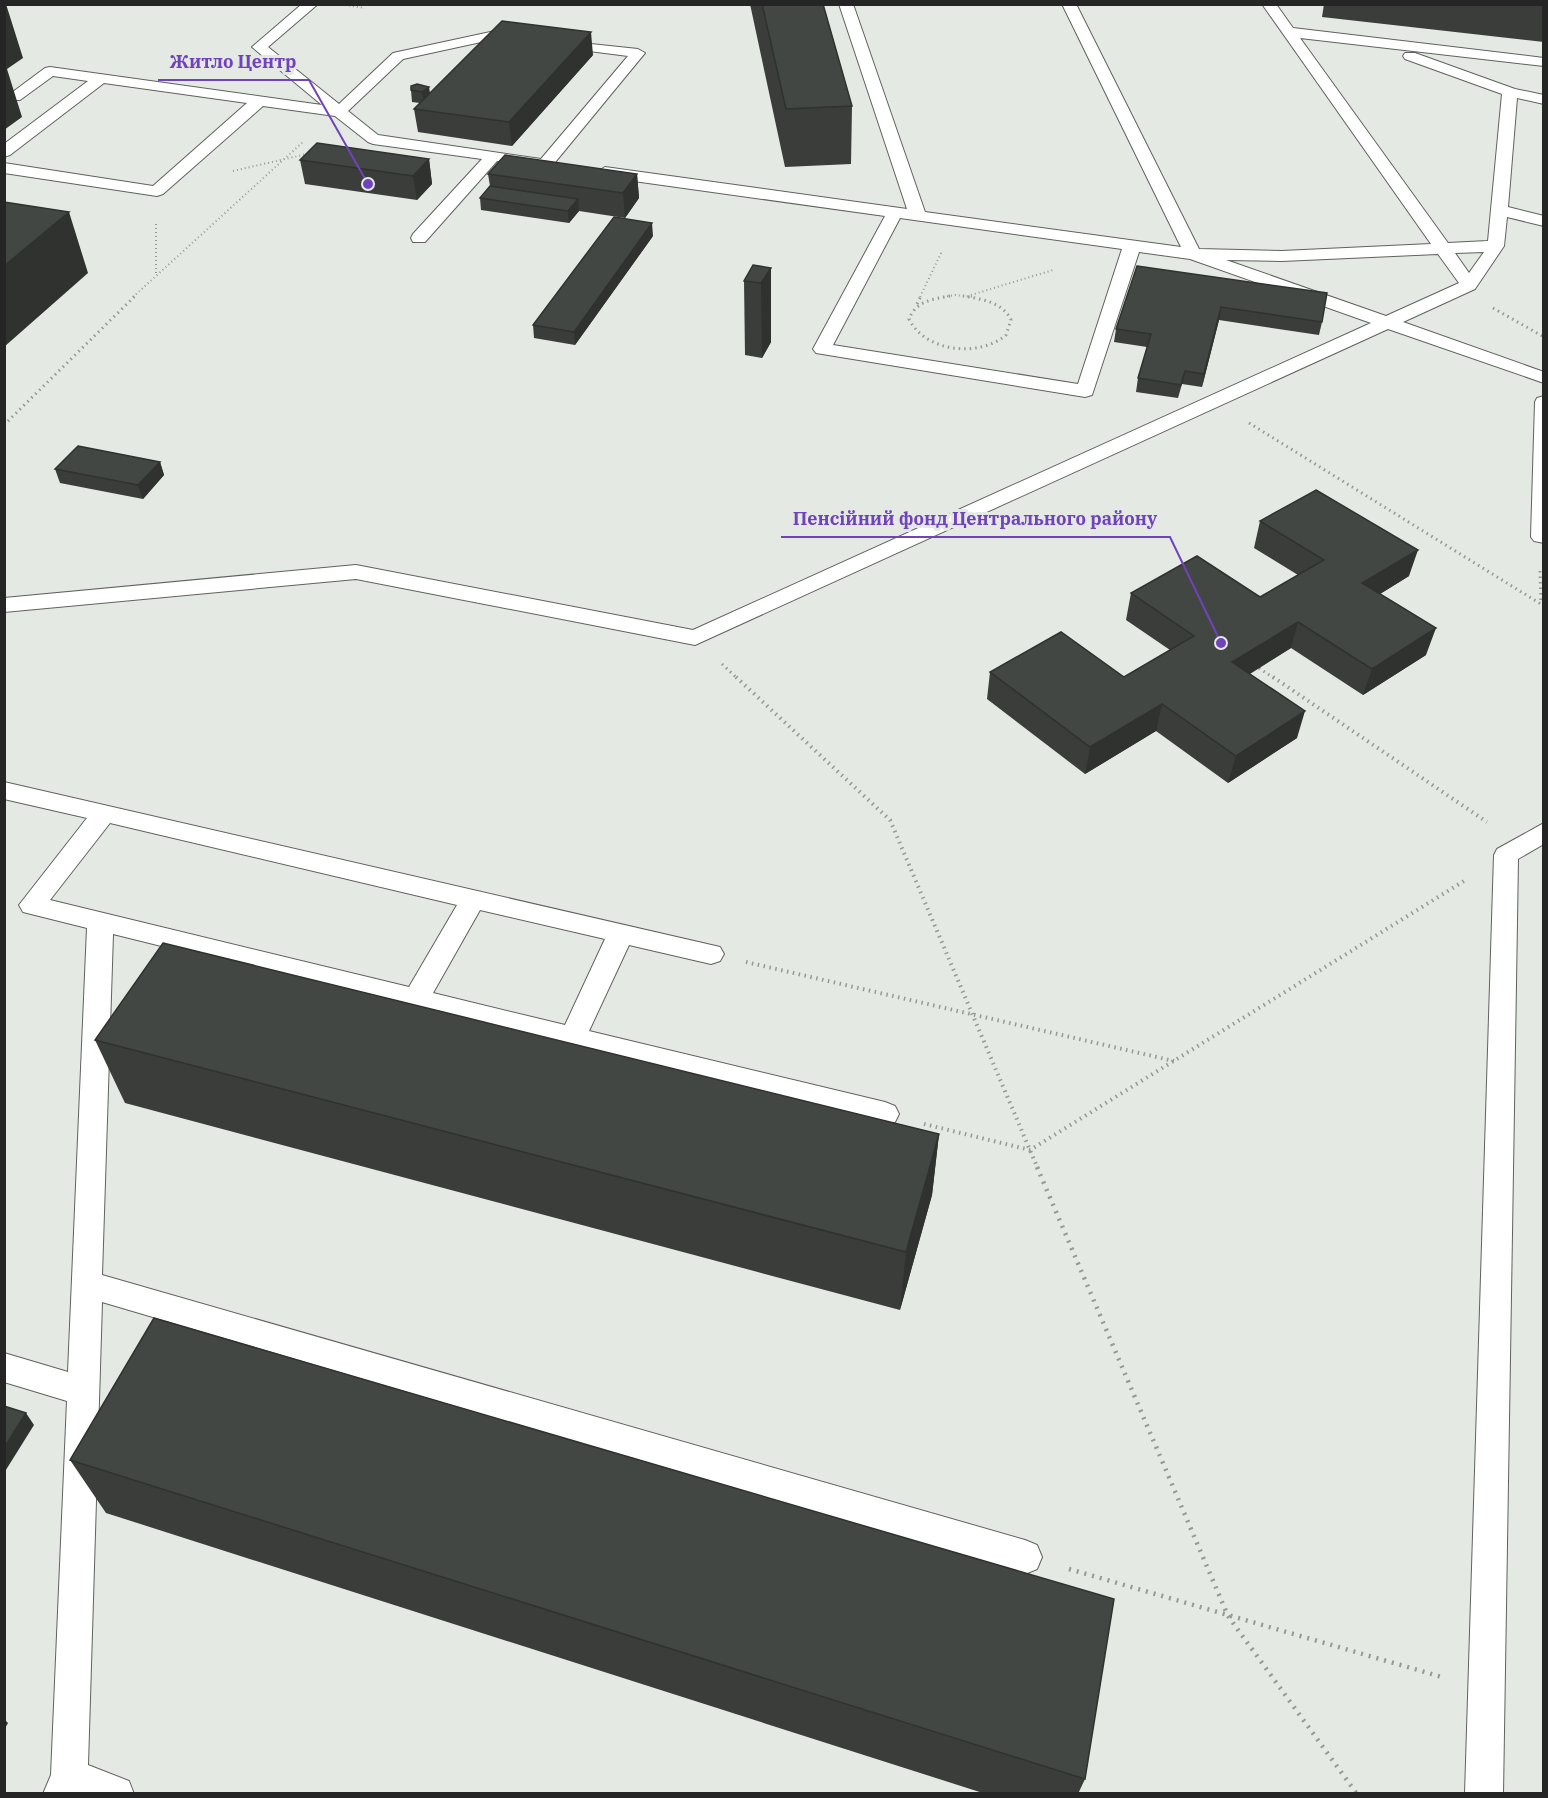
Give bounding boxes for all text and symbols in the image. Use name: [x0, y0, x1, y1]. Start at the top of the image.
callout: Житло Центр: [158, 44, 309, 80]
text: Житло Центр: [170, 50, 297, 73]
callout: Пенсійний фонд Центрального району: [781, 501, 1170, 537]
text: Пенсійний фонд Центрального району: [793, 507, 1158, 530]

